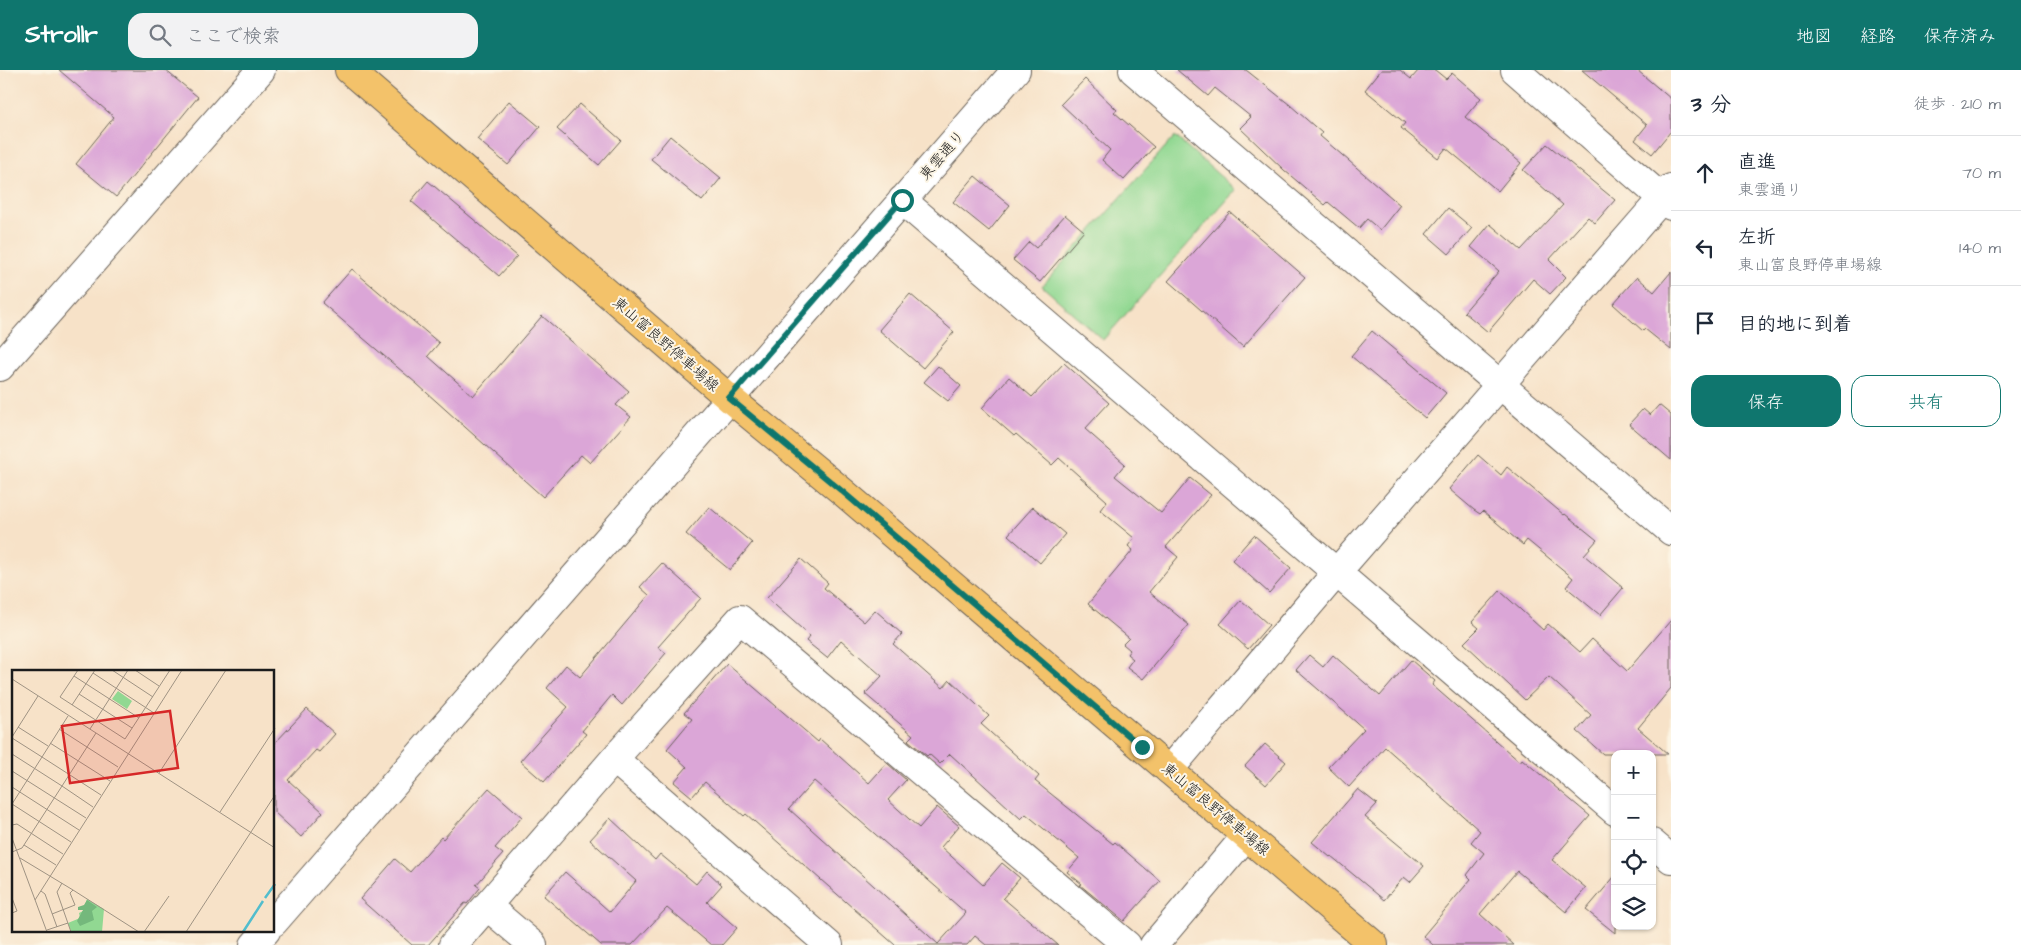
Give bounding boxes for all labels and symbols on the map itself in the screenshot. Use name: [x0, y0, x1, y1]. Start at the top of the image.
street label: 東雲通り: [915, 126, 970, 185]
route start: [891, 189, 914, 212]
street label: 東山富良野停車場線: [608, 292, 724, 397]
inset map: [12, 670, 275, 932]
route end: [1131, 736, 1154, 759]
street label: 東山富良野停車場線: [1157, 758, 1274, 861]

